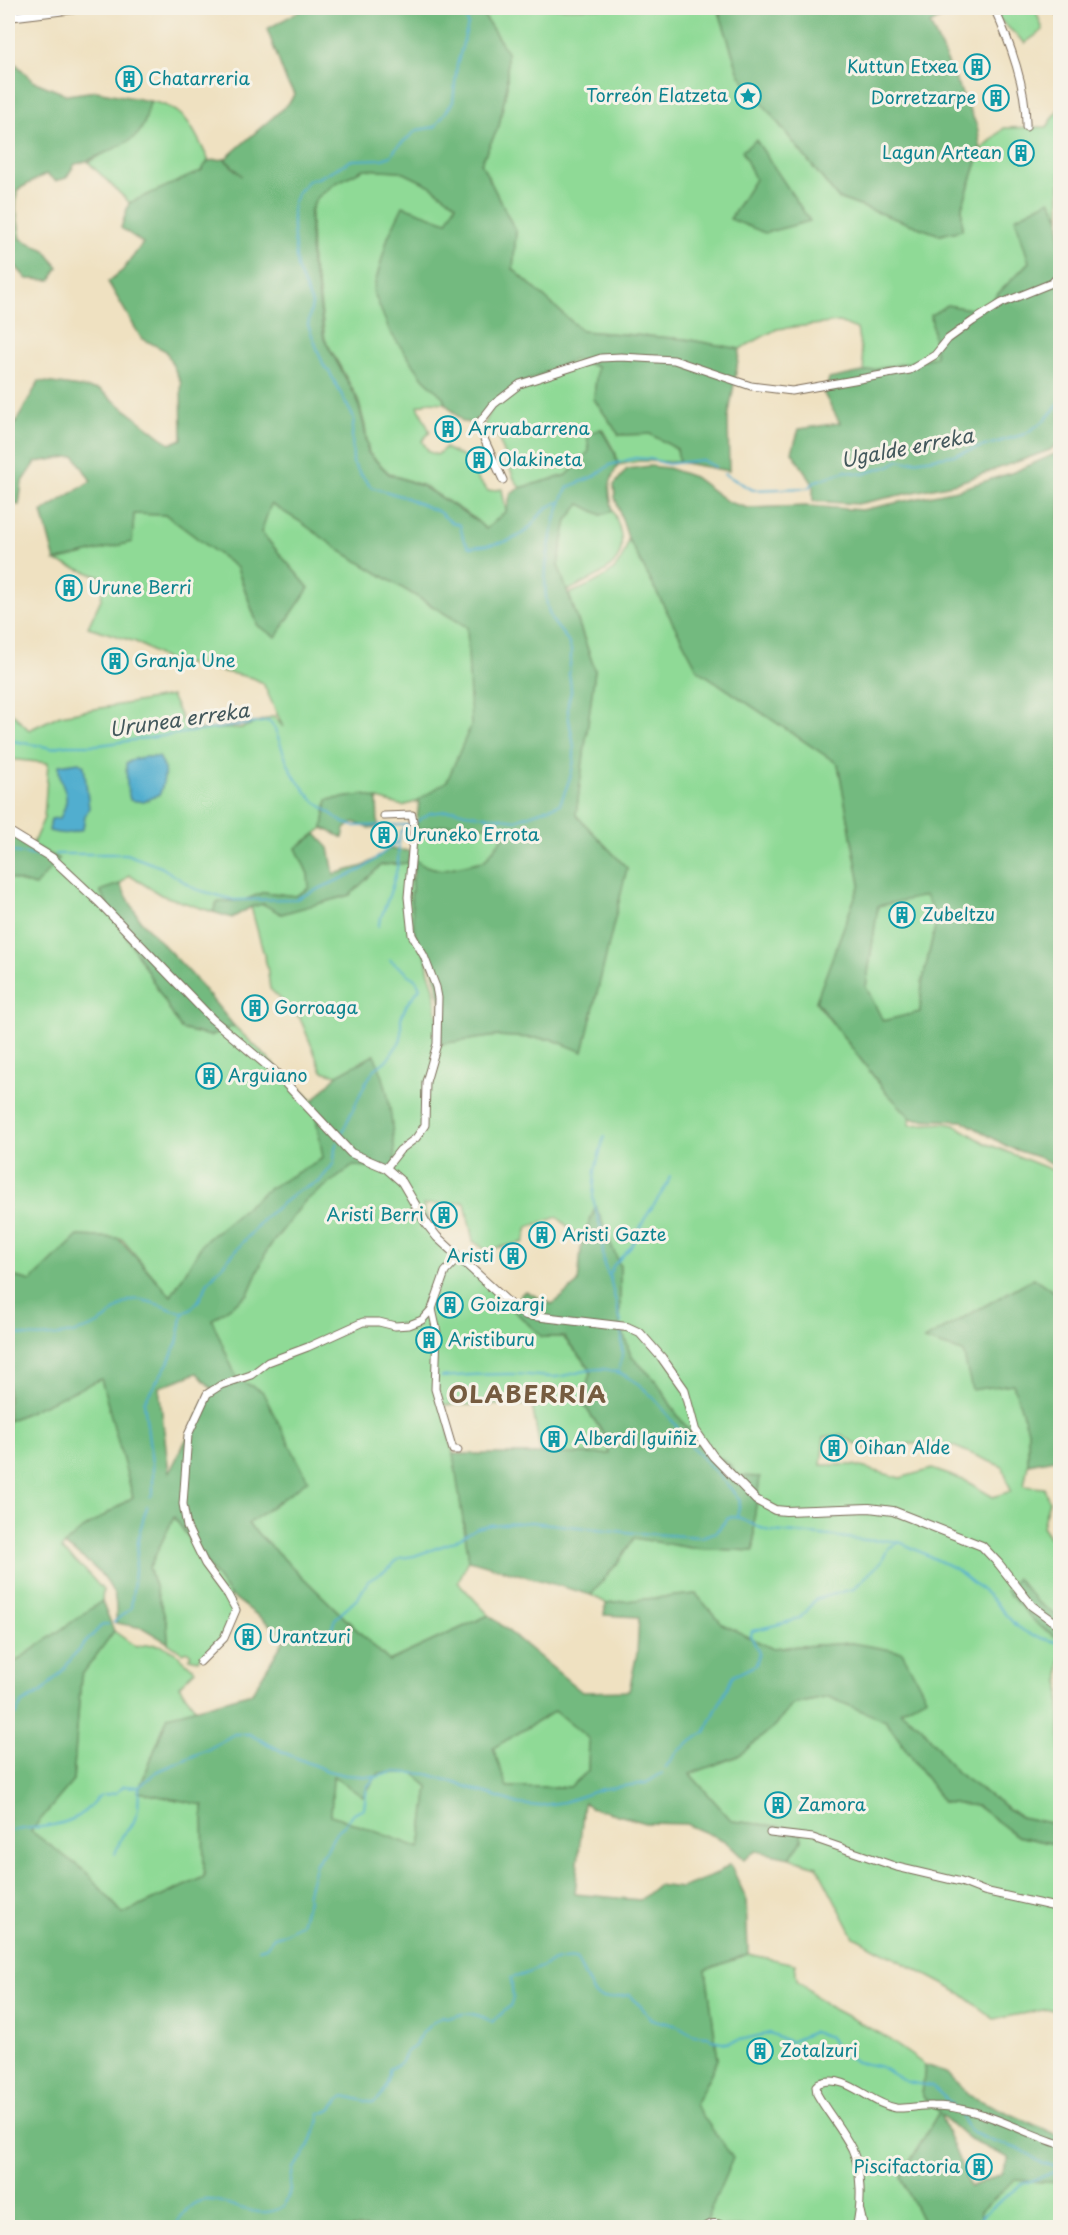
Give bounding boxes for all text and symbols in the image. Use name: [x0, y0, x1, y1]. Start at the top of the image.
place label: Kuttun Etxea: [847, 52, 959, 79]
building icon: Kuttun Etxea: [962, 52, 992, 82]
building icon: Chatarreria: [114, 64, 144, 94]
place label: Chatarreria: [148, 64, 250, 91]
place label: Torreón Elatzeta: [586, 81, 729, 108]
place icon: Torreón Elatzeta: [733, 81, 763, 111]
place label: Dorretzarpe: [871, 83, 976, 110]
building icon: Dorretzarpe: [981, 83, 1011, 113]
place label: Lagun Artean: [882, 138, 1002, 165]
building icon: Lagun Artean: [1006, 138, 1036, 168]
building icon: Arruabarrena: [433, 414, 463, 444]
place label: Arruabarrena: [468, 414, 591, 441]
water label: Ugalde erreka: [838, 419, 976, 475]
building icon: Olakineta: [464, 445, 494, 475]
place label: Olakineta: [498, 445, 582, 472]
building icon: Urune Berri: [54, 573, 84, 603]
place label: Urune Berri: [88, 573, 192, 600]
building icon: Granja Une: [100, 646, 130, 676]
place label: Granja Une: [134, 646, 236, 673]
water label: Urunea erreka: [107, 694, 251, 744]
building icon: Uruneko Errota: [369, 820, 399, 850]
place label: Uruneko Errota: [404, 820, 540, 847]
building icon: Zubeltzu: [887, 900, 917, 930]
place label: Zubeltzu: [922, 900, 995, 927]
building icon: Gorroaga: [240, 993, 270, 1023]
place label: Gorroaga: [274, 993, 358, 1020]
building icon: Arguiano: [194, 1061, 224, 1091]
place label: Arguiano: [228, 1061, 307, 1088]
place label: Aristi Berri: [326, 1200, 424, 1227]
building icon: Aristi Berri: [429, 1200, 459, 1230]
building icon: Aristi Gazte: [527, 1220, 557, 1250]
place label: Aristi Gazte: [562, 1220, 667, 1247]
place label: Aristi: [447, 1241, 494, 1268]
building icon: Aristi: [498, 1241, 528, 1271]
building icon: Goizargi: [435, 1290, 465, 1320]
place label: Goizargi: [470, 1290, 545, 1317]
building icon: Aristiburu: [414, 1325, 444, 1355]
place label: Aristiburu: [448, 1325, 535, 1352]
district label: OLABERRIA: [448, 1375, 608, 1411]
building icon: Alberdi Iguiñiz: [539, 1424, 569, 1454]
place label: Alberdi Iguiñiz: [574, 1424, 697, 1451]
building icon: Oihan Alde: [819, 1433, 849, 1463]
place label: Oihan Alde: [854, 1433, 950, 1460]
building icon: Urantzuri: [233, 1622, 263, 1652]
place label: Urantzuri: [268, 1622, 351, 1649]
building icon: Zamora: [763, 1790, 793, 1820]
place label: Zamora: [798, 1790, 866, 1817]
building icon: Zotalzuri: [745, 2036, 775, 2066]
place label: Zotalzuri: [780, 2036, 858, 2063]
place label: Piscifactoria: [854, 2152, 961, 2179]
building icon: Piscifactoria: [964, 2152, 994, 2182]

